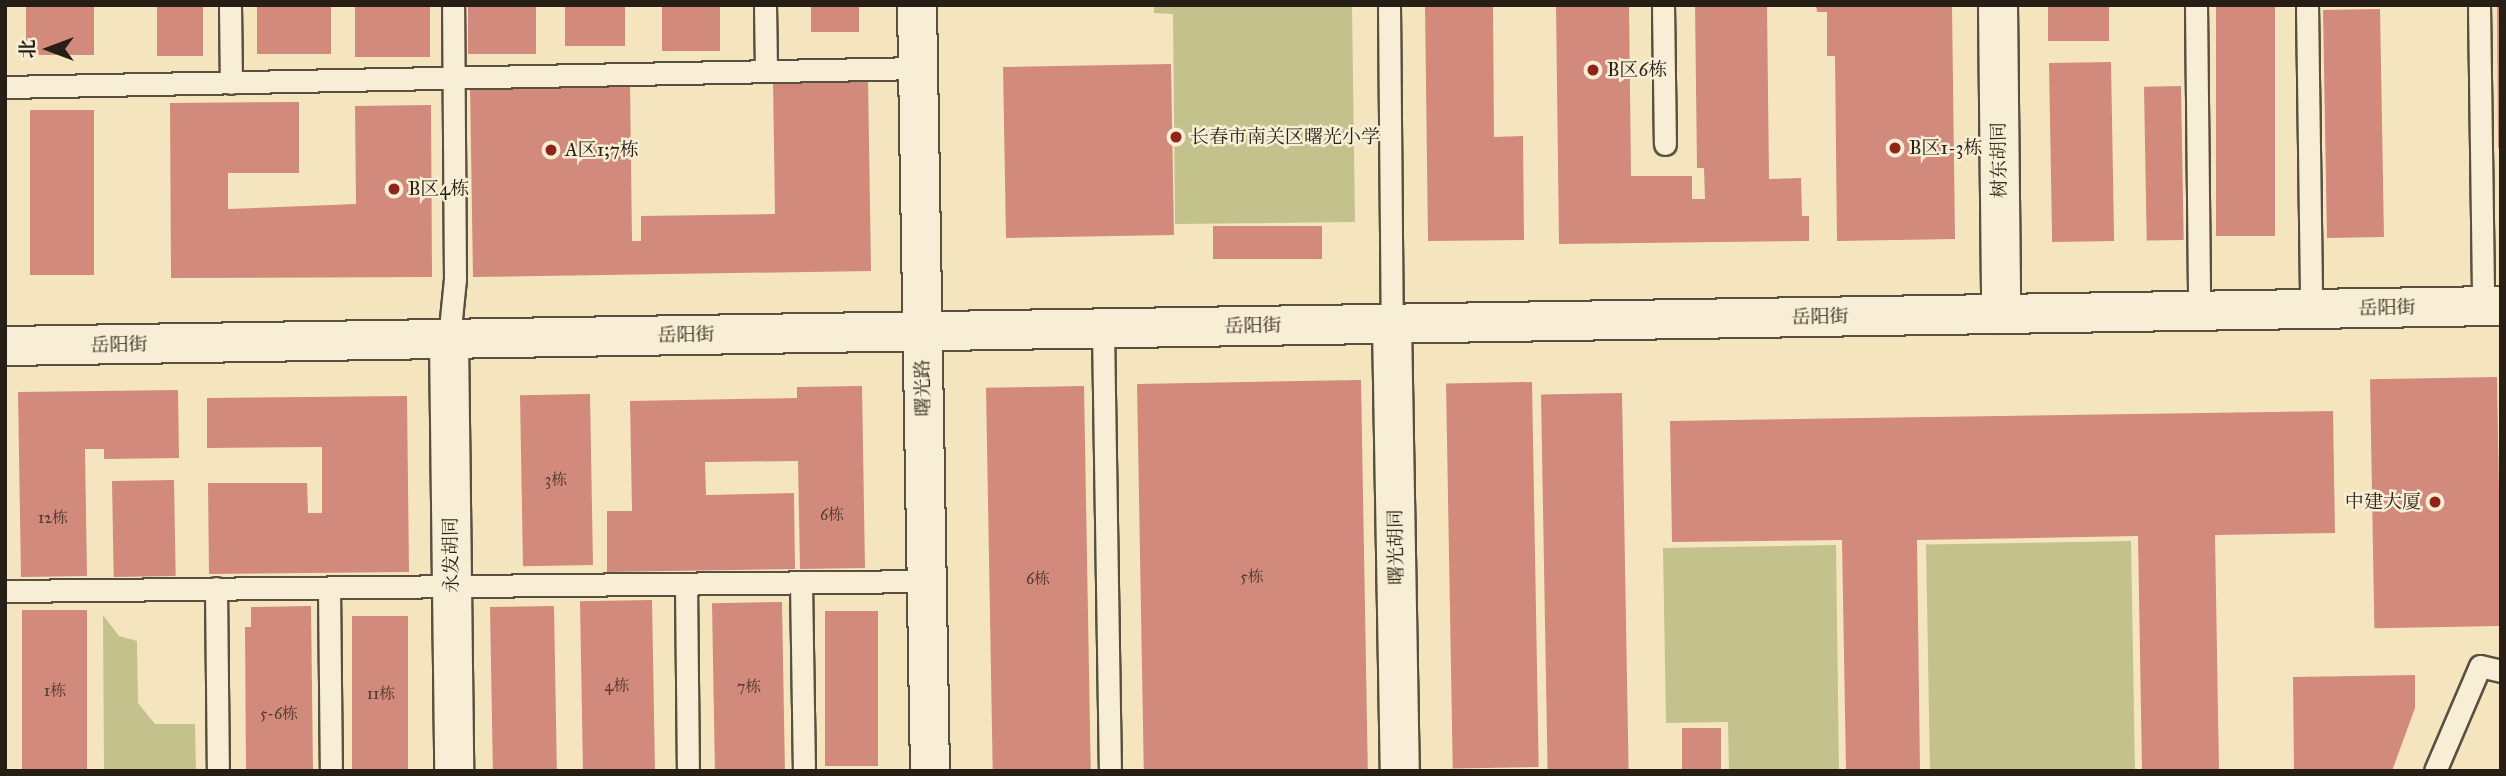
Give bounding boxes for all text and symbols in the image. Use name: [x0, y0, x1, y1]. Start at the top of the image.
north arrow: [14, 14, 84, 84]
text: 北: [16, 40, 39, 59]
place label: B区6栋: [1607, 59, 1667, 81]
marker: B区6栋: [1585, 62, 1601, 78]
street label: 树东胡同: [1987, 122, 2011, 198]
place label: 长春市南关区曙光小学: [1190, 126, 1380, 148]
marker: 长春市南关区曙光小学: [1168, 129, 1184, 145]
place label: B区1-3栋: [1909, 137, 1982, 159]
place label: A区1;7栋: [565, 139, 639, 161]
marker: B区1-3栋: [1887, 140, 1903, 156]
marker: A区1;7栋: [543, 142, 559, 158]
place label: B区4栋: [408, 178, 469, 200]
marker: B区4栋: [386, 181, 402, 197]
street label: 岳阳街: [2358, 296, 2416, 320]
street label: 岳阳街: [1791, 305, 1849, 329]
street label: 岳阳街: [1224, 314, 1282, 338]
street label: 岳阳街: [657, 323, 715, 347]
street label: 岳阳街: [90, 333, 148, 357]
street label: 曙光路: [911, 359, 935, 417]
house number: 3栋: [545, 470, 567, 490]
place label: 中建大厦: [2345, 491, 2421, 513]
marker: 中建大厦: [2427, 494, 2443, 510]
house number: 6栋: [820, 505, 844, 525]
house number: 12栋: [38, 508, 68, 528]
street label: 曙光胡同: [1384, 509, 1408, 585]
street label: 永发胡同: [439, 517, 463, 593]
house number: 5栋: [1240, 567, 1264, 587]
house number: 6栋: [1026, 569, 1050, 589]
house number: 4栋: [605, 676, 629, 696]
house number: 7栋: [737, 677, 761, 697]
house number: 1栋: [44, 681, 66, 701]
house number: 11栋: [367, 684, 395, 704]
house number: 5-6栋: [260, 704, 298, 724]

